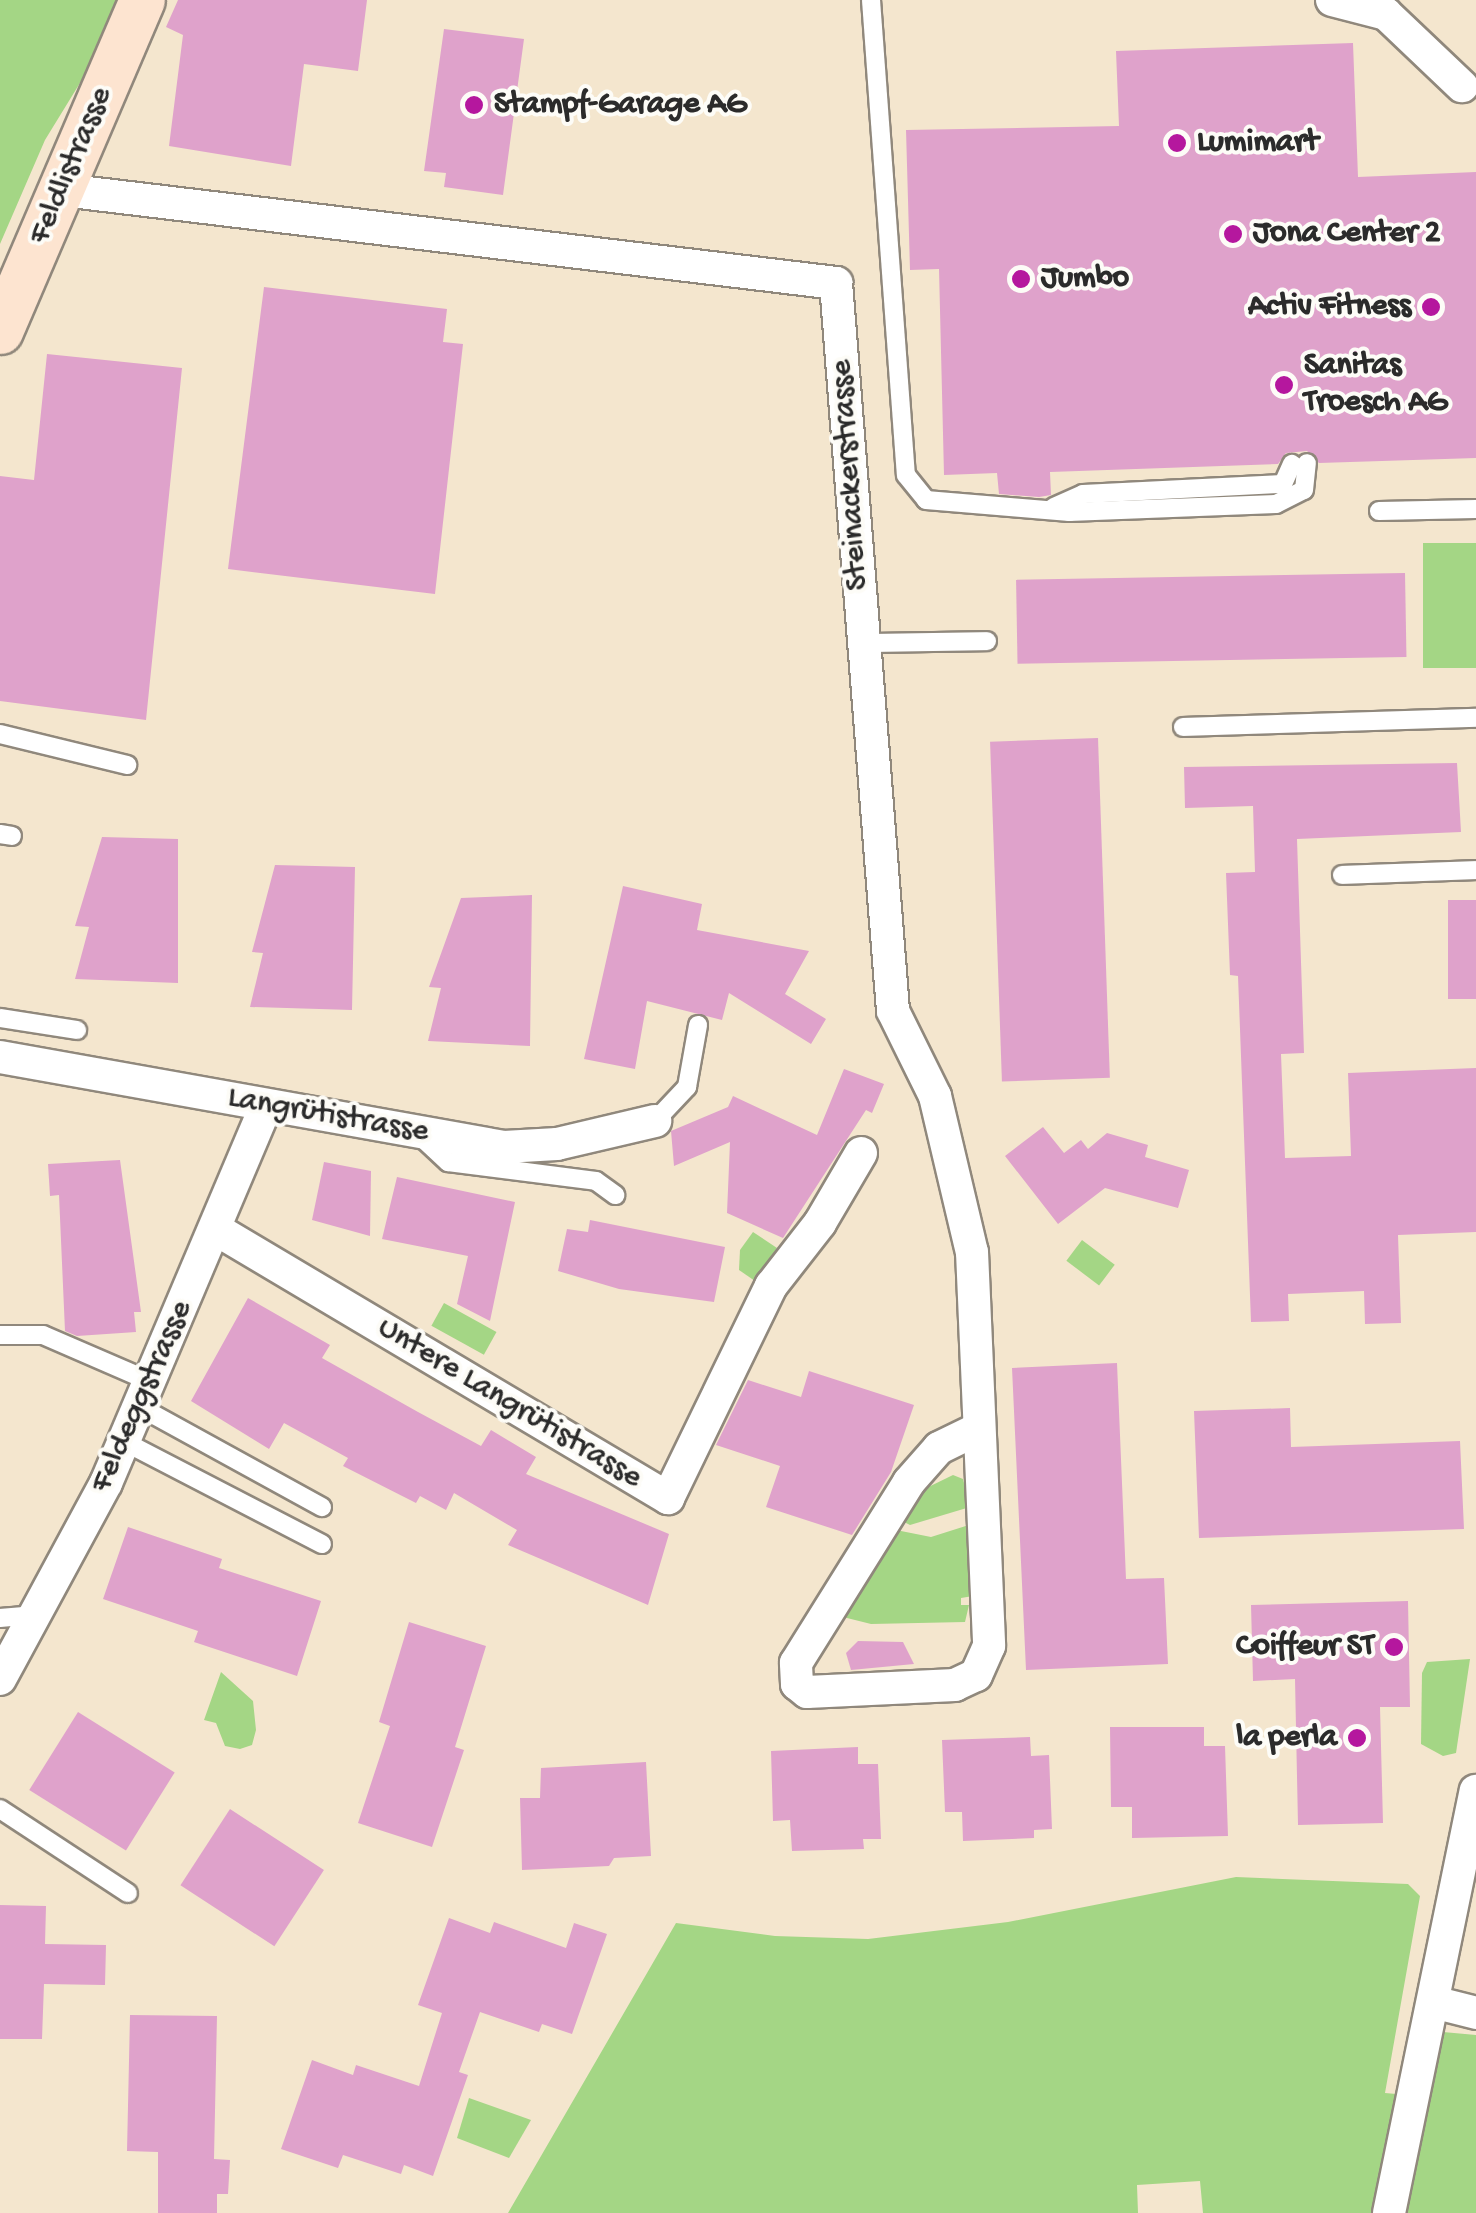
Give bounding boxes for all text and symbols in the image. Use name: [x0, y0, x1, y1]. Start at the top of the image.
street label: Feldlistrasse: [22, 82, 122, 250]
place label: Stampf-Garage AG: [494, 86, 746, 124]
marker: Stampf-Garage AG: [463, 94, 485, 116]
place label: Lumimart: [1197, 124, 1318, 162]
marker: Lumimart: [1166, 132, 1188, 154]
place label: Jona Center 2: [1253, 215, 1440, 253]
marker: Jona Center 2: [1222, 223, 1244, 245]
place label: Jumbo: [1041, 260, 1129, 298]
marker: Jumbo: [1010, 268, 1032, 290]
place label: Activ Fitness: [1248, 288, 1411, 326]
marker: Activ Fitness: [1420, 296, 1442, 318]
place label: Sanitas Troesch AG: [1304, 348, 1447, 423]
street label: Steinackerstrasse: [824, 358, 878, 592]
marker: Sanitas Troesch AG: [1273, 374, 1295, 396]
street label: Langrütistrasse: [225, 1079, 431, 1153]
street label: Feldeggstrasse: [84, 1295, 202, 1499]
street label: Untere Langrütistrasse: [370, 1310, 648, 1498]
place label: Coiffeur ST: [1236, 1628, 1374, 1666]
marker: Coiffeur ST: [1383, 1636, 1405, 1658]
place label: la perla: [1236, 1719, 1337, 1757]
marker: la perla: [1346, 1727, 1368, 1749]

